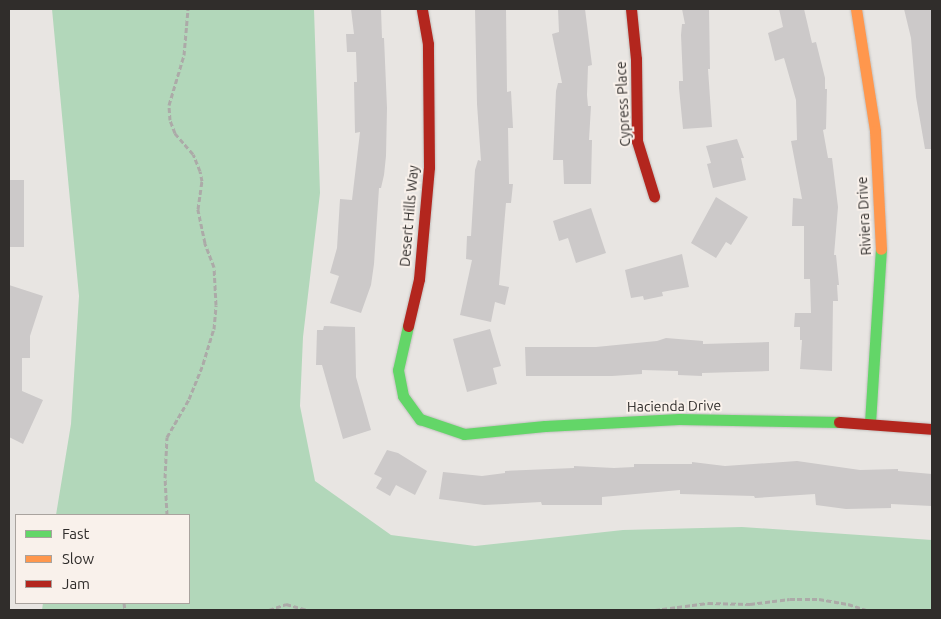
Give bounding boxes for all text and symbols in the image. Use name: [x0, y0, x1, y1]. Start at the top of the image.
street label: Cypress Place: [612, 61, 634, 147]
street label: Desert Hills Way: [396, 165, 422, 267]
street label: Riviera Drive: [854, 176, 874, 256]
street label: Hacienda Drive: [627, 397, 721, 415]
legend: [15, 514, 190, 604]
text: Fast: [62, 525, 89, 542]
text: Slow: [62, 550, 94, 567]
text: Jam: [62, 575, 90, 592]

